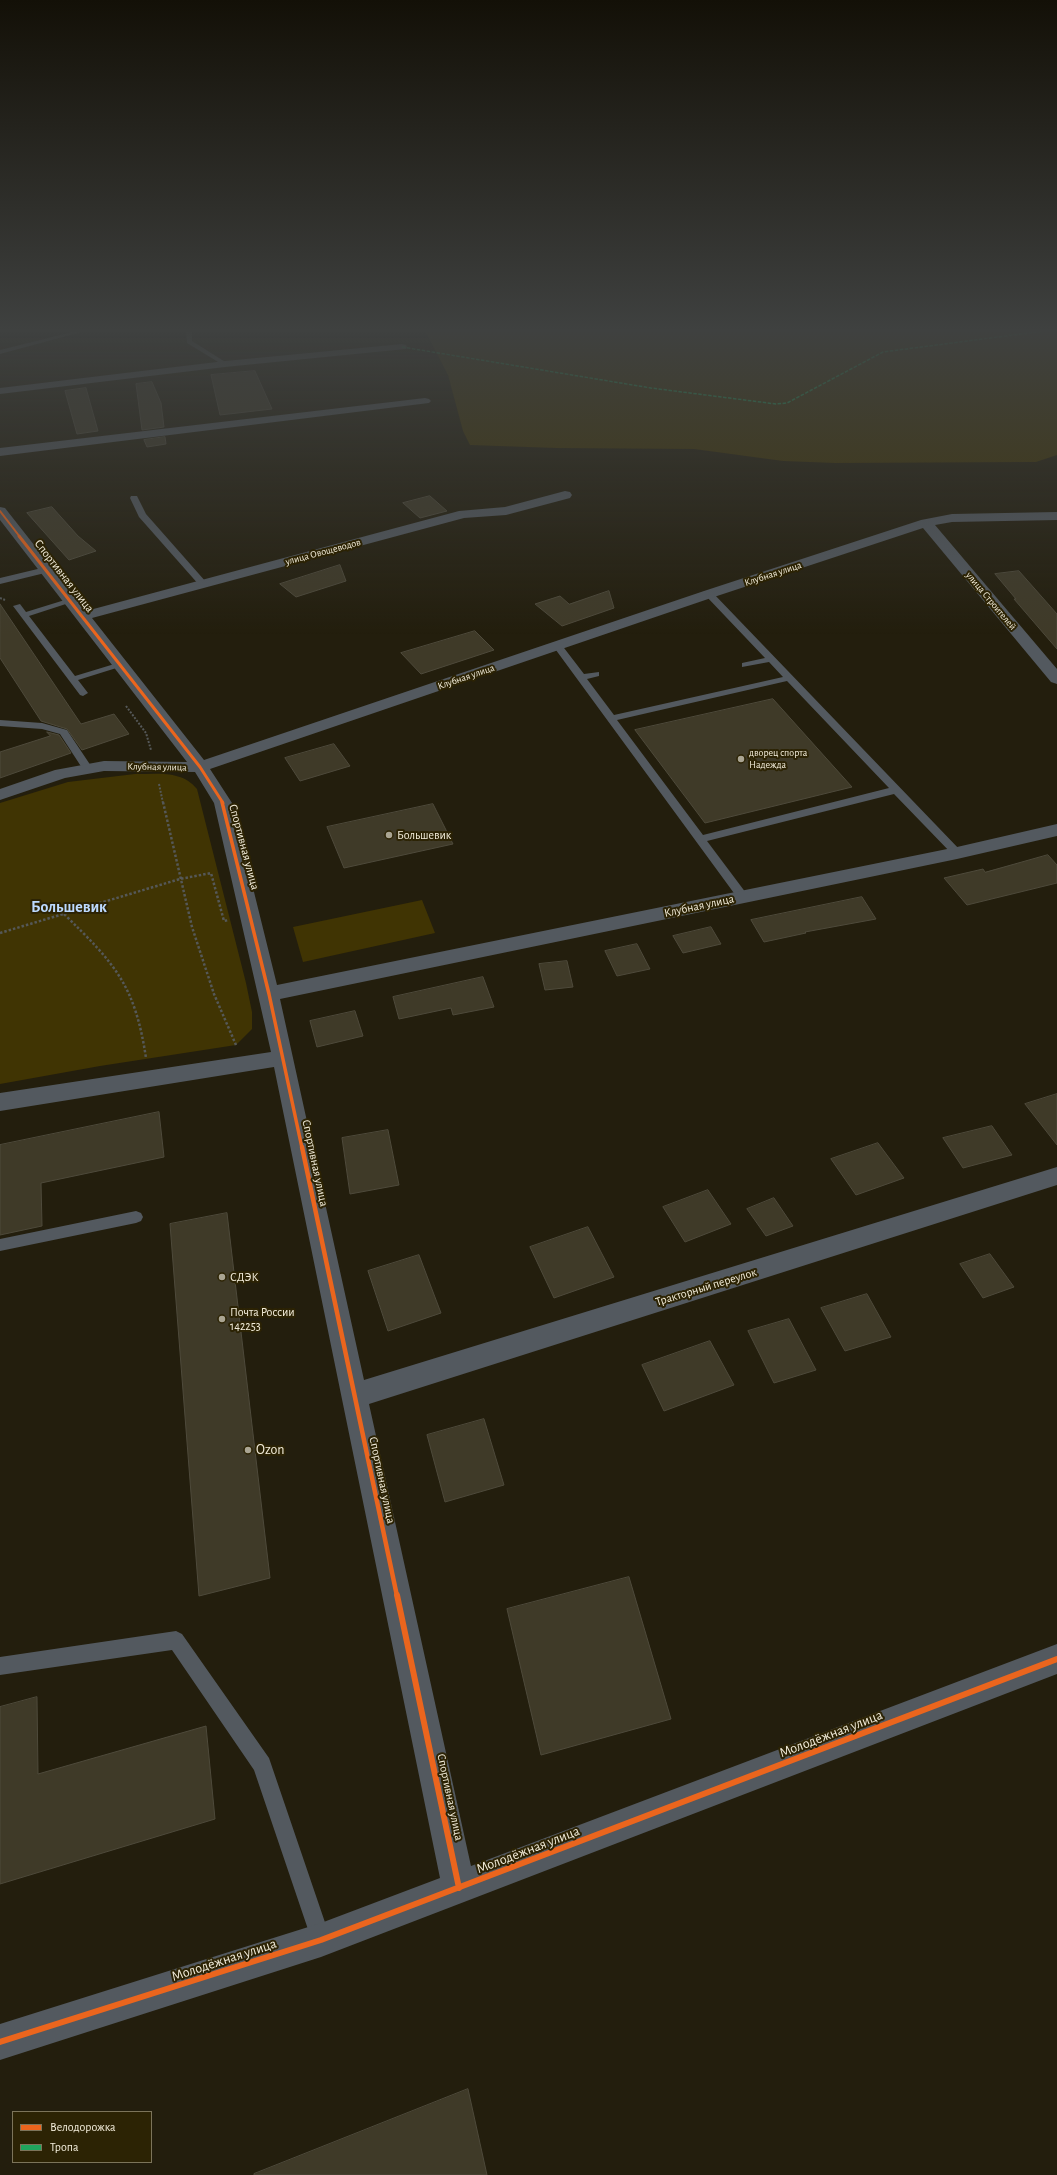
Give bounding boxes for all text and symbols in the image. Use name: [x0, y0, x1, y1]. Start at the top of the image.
street label: улица Овощеводов: [284, 536, 362, 568]
street label: Спортивная улица: [31, 537, 97, 615]
street label: Клубная улица: [743, 559, 803, 589]
street label: улица Строителей: [963, 570, 1019, 632]
street label: Клубная улица: [436, 662, 496, 692]
place label: дворец спорта Надежда: [749, 747, 807, 770]
marker: дворец спорта Надежда: [736, 754, 746, 764]
street label: Клубная улица: [127, 760, 187, 774]
street label: Спортивная улица: [226, 802, 262, 892]
place label: Большевик: [397, 828, 451, 842]
marker: Большевик: [384, 830, 394, 840]
street label: Клубная улица: [663, 892, 735, 920]
district label: Большевик: [31, 897, 107, 917]
street label: Спортивная улица: [299, 1118, 331, 1208]
street label: Тракторный переулок: [654, 1265, 758, 1309]
place label: СДЭК: [230, 1270, 258, 1284]
marker: СДЭК: [217, 1272, 227, 1282]
place label: Почта России 142253: [230, 1305, 295, 1333]
marker: Почта России 142253: [217, 1314, 227, 1324]
street label: Спортивная улица: [366, 1435, 398, 1525]
place label: Ozon: [256, 1442, 284, 1458]
marker: Ozon: [243, 1445, 253, 1455]
street label: Молодёжная улица: [777, 1707, 885, 1761]
street label: Спортивная улица: [434, 1752, 466, 1842]
street label: Молодёжная улица: [474, 1823, 582, 1877]
street label: Молодёжная улица: [169, 1935, 279, 1985]
legend: [12, 2111, 152, 2163]
text: Велодорожка: [50, 2121, 116, 2133]
text: Тропа: [50, 2141, 78, 2153]

